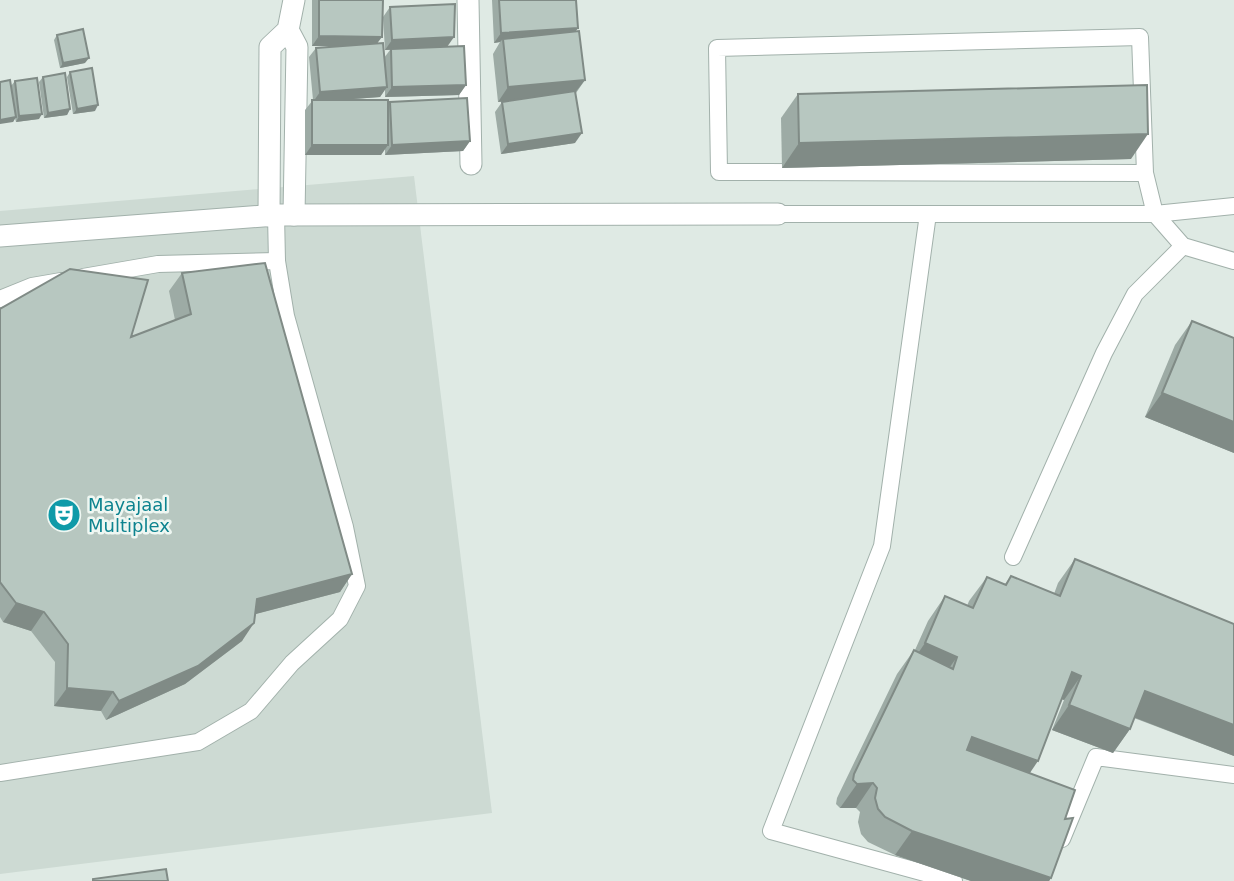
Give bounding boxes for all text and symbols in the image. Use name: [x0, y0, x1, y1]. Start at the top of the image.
place label: Mayajaal Multiplex: [88, 494, 170, 536]
theatre icon: Mayajaal Multiplex: [45, 496, 83, 534]

